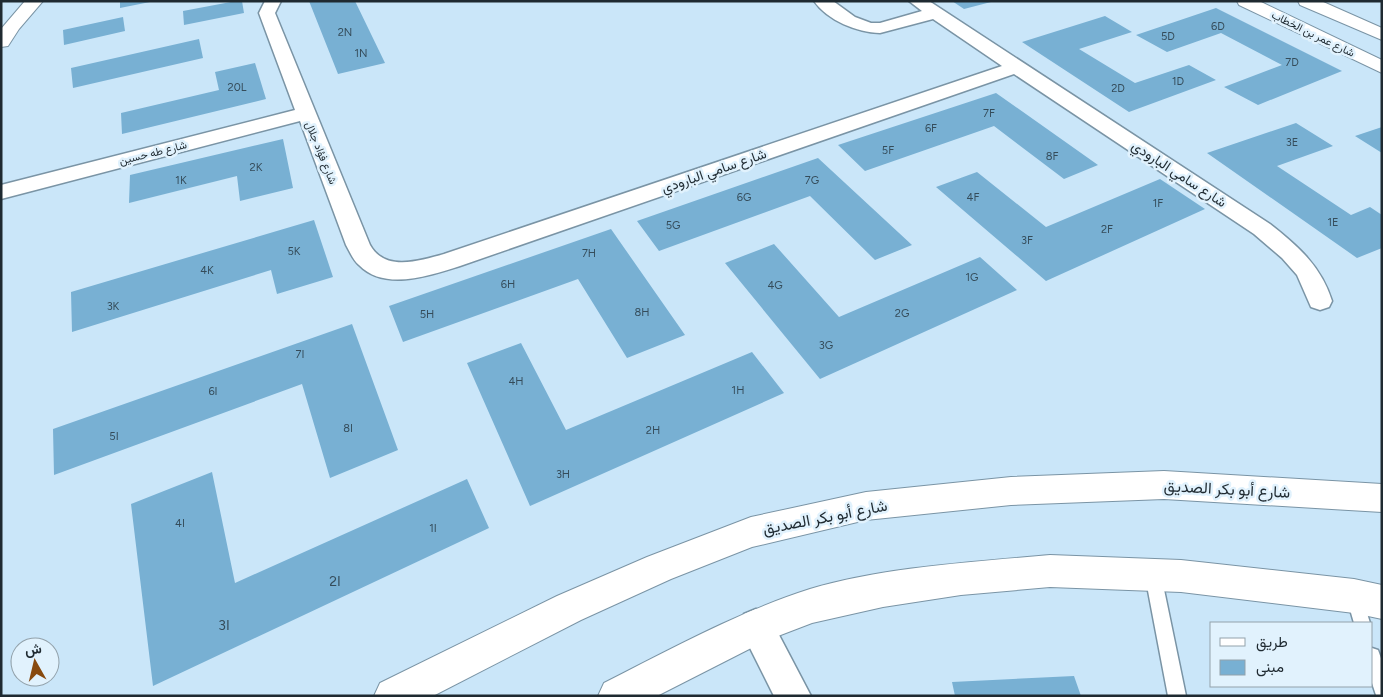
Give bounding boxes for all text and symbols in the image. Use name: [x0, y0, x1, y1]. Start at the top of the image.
street label: شارع عمر بن الخطاب: [1269, 8, 1357, 61]
house number: 6D: [1211, 20, 1225, 33]
house number: 2N: [338, 26, 352, 39]
house number: 5D: [1161, 30, 1175, 43]
house number: 1N: [354, 47, 368, 60]
house number: 7D: [1285, 56, 1299, 69]
house number: 1D: [1172, 75, 1184, 88]
house number: 20L: [228, 81, 247, 94]
house number: 2D: [1111, 82, 1125, 95]
house number: 7F: [983, 107, 995, 120]
street label: شارع فؤاد جلال: [302, 120, 340, 187]
house number: 6F: [925, 122, 937, 135]
house number: 3E: [1286, 136, 1298, 149]
street label: شارع سامي البارودي: [1127, 137, 1230, 214]
street label: شارع طه حسين: [118, 138, 189, 169]
house number: 5F: [882, 144, 894, 157]
street label: شارع سامي البارودي: [659, 145, 770, 200]
house number: 8F: [1046, 150, 1058, 163]
house number: 2K: [250, 161, 263, 174]
house number: 1K: [175, 174, 187, 187]
house number: 7G: [805, 174, 819, 187]
house number: 6G: [737, 191, 751, 204]
house number: 4F: [967, 191, 979, 204]
house number: 1F: [1153, 197, 1163, 210]
house number: 1E: [1327, 216, 1339, 229]
house number: 5G: [666, 219, 680, 232]
house number: 2F: [1101, 223, 1113, 236]
house number: 3F: [1021, 234, 1033, 247]
house number: 5K: [287, 245, 301, 258]
house number: 7H: [582, 247, 596, 260]
house number: 4K: [200, 264, 214, 277]
house number: 1G: [966, 271, 978, 284]
house number: 6H: [501, 278, 515, 291]
house number: 4G: [767, 279, 783, 292]
house number: 3K: [107, 300, 120, 313]
house number: 8H: [634, 306, 650, 319]
house number: 2G: [895, 307, 909, 320]
house number: 5H: [420, 308, 434, 321]
house number: 3G: [819, 339, 833, 352]
house number: 7I: [296, 348, 304, 361]
house number: 4H: [508, 375, 524, 388]
house number: 1H: [732, 384, 744, 397]
house number: 6I: [208, 385, 218, 398]
house number: 8I: [343, 422, 353, 435]
house number: 2H: [646, 424, 660, 437]
house number: 5I: [109, 430, 119, 443]
house number: 3H: [556, 468, 570, 481]
street label: شارع أبو بكر الصديق: [1163, 476, 1291, 504]
street label: شارع أبو بكر الصديق: [761, 496, 889, 540]
house number: 4I: [175, 517, 185, 530]
house number: 1I: [429, 522, 437, 535]
house number: 2I: [329, 573, 341, 590]
house number: 3I: [218, 617, 230, 634]
legend: [1210, 622, 1373, 687]
text: طريق: [1256, 633, 1288, 652]
north arrow: [10, 637, 60, 687]
text: ش: [24, 640, 43, 659]
text: مبنى: [1256, 658, 1284, 677]

